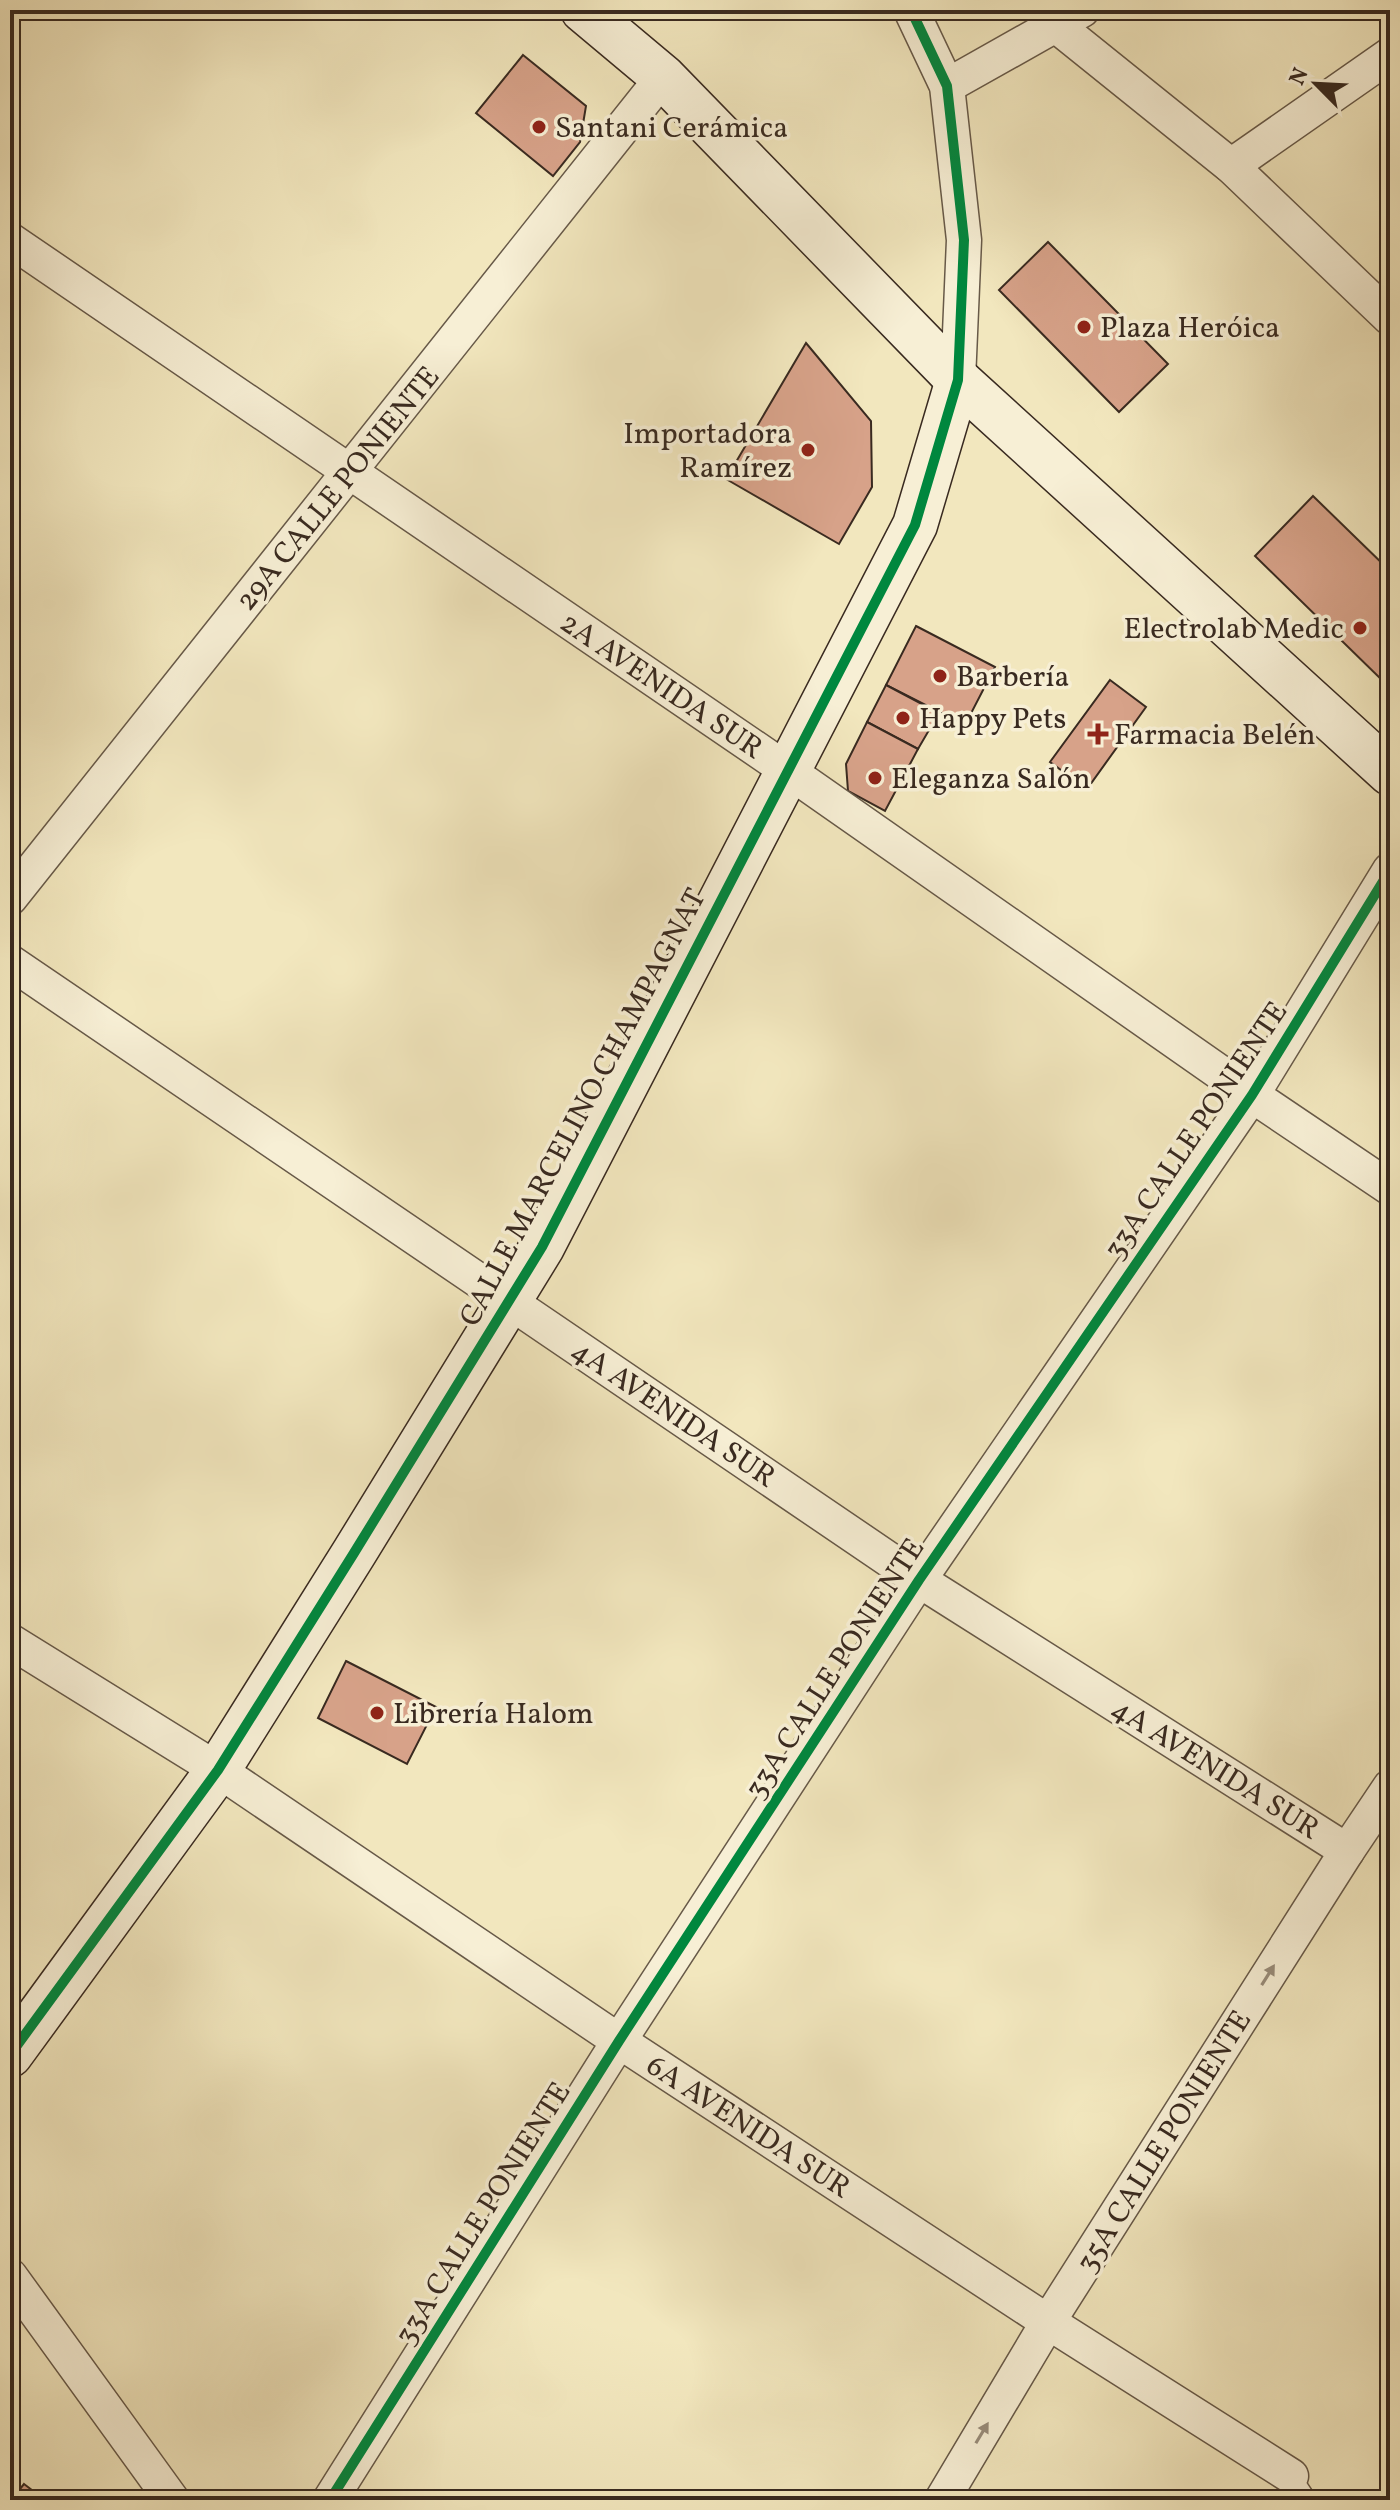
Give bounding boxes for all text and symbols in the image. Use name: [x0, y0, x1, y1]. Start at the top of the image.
north arrow: [1276, 44, 1356, 124]
text: N: [1283, 63, 1317, 90]
place label: Santani Cerámica: [555, 108, 788, 150]
marker: Santani Cerámica: [530, 118, 548, 136]
place label: Plaza Heróica: [1100, 308, 1280, 350]
marker: Plaza Heróica: [1075, 318, 1093, 336]
street label: 29A CALLE PONIENTE: [227, 358, 450, 620]
place label: Importadora Ramírez: [623, 414, 792, 490]
marker: Importadora Ramírez: [799, 441, 817, 459]
street label: 2A AVENIDA SUR: [551, 603, 771, 770]
place label: Electrolab Medic: [1123, 609, 1344, 651]
marker: Electrolab Medic: [1351, 619, 1369, 637]
place label: Barbería: [956, 657, 1069, 699]
marker: Barbería: [931, 667, 949, 685]
place label: Happy Pets: [919, 699, 1066, 741]
marker: Happy Pets: [894, 709, 912, 727]
place label: Farmacia Belén: [1114, 715, 1316, 757]
marker: Farmacia Belén: [1089, 725, 1107, 743]
place label: Eleganza Salón: [891, 759, 1091, 801]
marker: Eleganza Salón: [866, 769, 884, 787]
street label: CALLE MARCELINO CHAMPAGNAT: [450, 882, 717, 1334]
street label: 33A CALLE PONIENTE: [1095, 994, 1299, 1268]
street label: 4A AVENIDA SUR: [562, 1330, 784, 1499]
street label: 33A CALLE PONIENTE: [736, 1531, 936, 1807]
street label: 4A AVENIDA SUR: [1103, 1689, 1327, 1851]
place label: Librería Halom: [393, 1694, 594, 1736]
marker: Librería Halom: [368, 1704, 386, 1722]
one-way arrow: [1261, 1964, 1275, 1986]
street label: 35A CALLE PONIENTE: [1067, 2003, 1263, 2281]
street label: 6A AVENIDA SUR: [637, 2046, 858, 2210]
street label: 33A CALLE PONIENTE: [386, 2075, 582, 2354]
one-way arrow: [975, 2422, 989, 2444]

